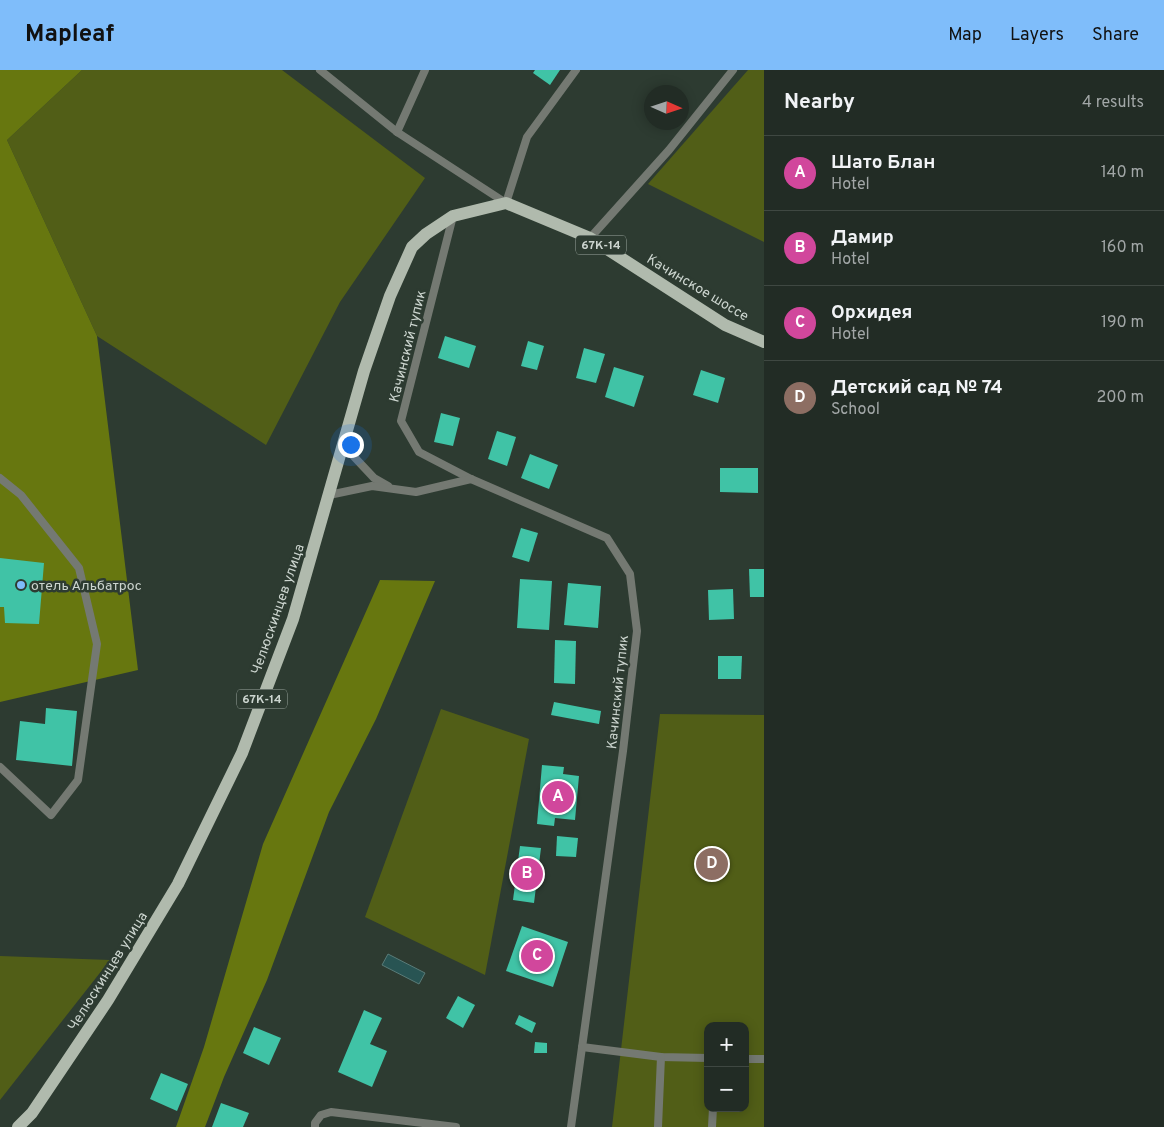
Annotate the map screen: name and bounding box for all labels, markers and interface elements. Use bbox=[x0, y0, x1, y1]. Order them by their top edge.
text: Mapleaf bbox=[25, 20, 114, 50]
text: Map bbox=[948, 24, 982, 47]
text: Layers bbox=[1010, 24, 1064, 47]
text: Share bbox=[1092, 24, 1139, 47]
north arrow bbox=[644, 85, 689, 130]
text: Nearby bbox=[784, 89, 855, 116]
text: 4 results bbox=[1082, 93, 1144, 113]
text: Шато Блан bbox=[831, 151, 935, 175]
text: A bbox=[794, 163, 806, 183]
text: 140 m bbox=[1101, 163, 1144, 183]
text: Hotel bbox=[831, 175, 870, 195]
text: Дамир bbox=[831, 226, 894, 250]
road number: 67К-14 bbox=[576, 236, 626, 254]
text: B bbox=[794, 238, 806, 258]
text: 160 m bbox=[1101, 238, 1144, 258]
text: Hotel bbox=[831, 250, 870, 270]
street label: Качинское шоссе bbox=[643, 251, 751, 325]
street label: Качинский тупик bbox=[386, 289, 431, 404]
text: Орхидея bbox=[831, 301, 912, 325]
text: C bbox=[795, 313, 805, 333]
text: 190 m bbox=[1101, 313, 1144, 333]
text: Hotel bbox=[831, 325, 870, 345]
text: Детский сад № 74 bbox=[831, 376, 1003, 400]
text: D bbox=[794, 388, 806, 408]
text: 200 m bbox=[1096, 388, 1144, 408]
text: School bbox=[831, 400, 880, 420]
your location bbox=[338, 432, 364, 458]
street label: Челюскинцев улица bbox=[248, 542, 309, 677]
place label: отель Альбатрос bbox=[31, 578, 142, 595]
marker: отель Альбатрос bbox=[15, 579, 27, 591]
street label: Качинский тупик bbox=[604, 634, 633, 750]
road number: 67К-14 bbox=[237, 690, 287, 708]
pin: A bbox=[542, 778, 574, 816]
pin: D bbox=[696, 845, 728, 883]
pin: B bbox=[511, 855, 543, 893]
street label: Челюскинцев улица bbox=[65, 909, 152, 1034]
pin: C bbox=[521, 937, 553, 975]
map controls bbox=[704, 1022, 749, 1112]
button: + bbox=[704, 1022, 749, 1067]
button: − bbox=[704, 1067, 749, 1112]

